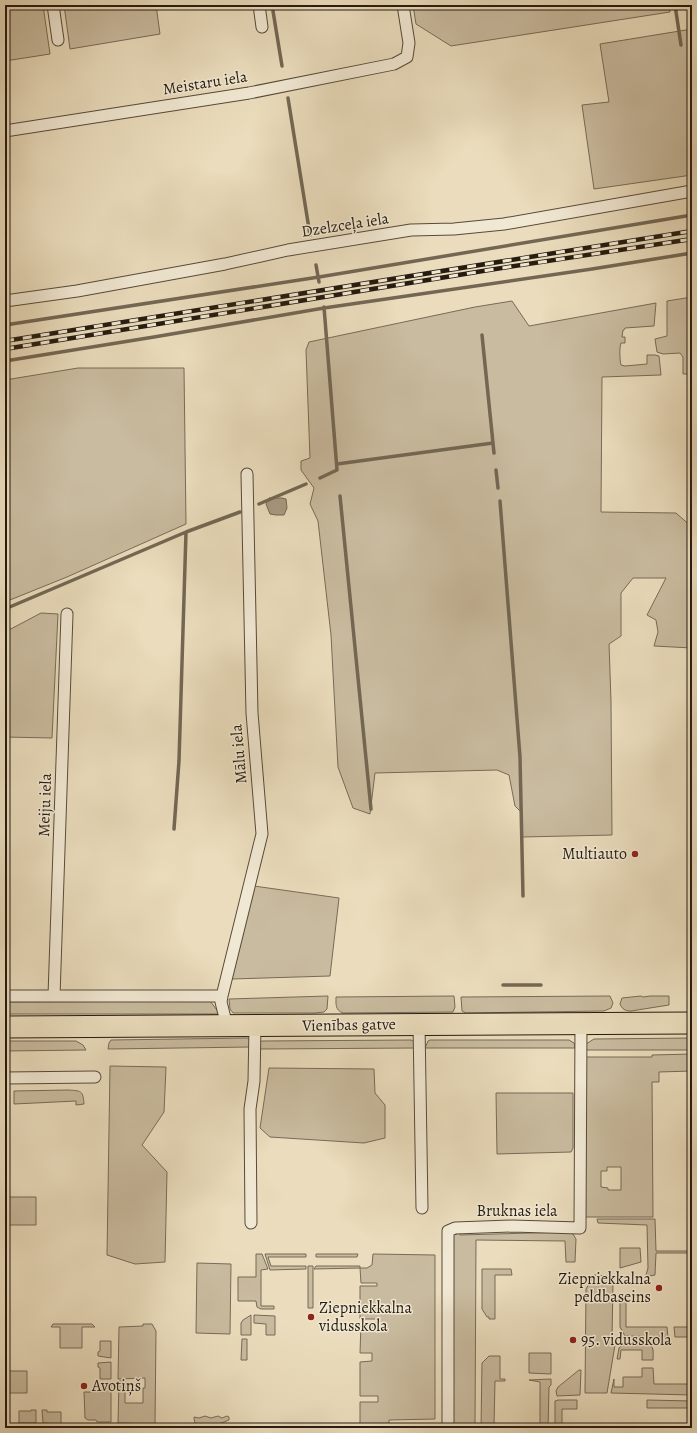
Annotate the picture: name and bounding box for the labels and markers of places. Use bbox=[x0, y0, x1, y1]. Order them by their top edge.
place label: Multiauto bbox=[562, 843, 627, 865]
marker: Multiauto bbox=[630, 849, 640, 859]
place label: Ziepniekkalna peldbaseins bbox=[558, 1268, 652, 1308]
marker: Ziepniekkalna peldbaseins bbox=[654, 1283, 664, 1293]
place label: Ziepniekkalna vidusskola bbox=[318, 1297, 412, 1337]
marker: Ziepniekkalna vidusskola bbox=[306, 1312, 316, 1322]
place label: 95. vidusskola bbox=[581, 1329, 672, 1351]
marker: 95. vidusskola bbox=[568, 1335, 578, 1345]
place label: Avotiņš bbox=[91, 1375, 141, 1397]
marker: Avotiņš bbox=[79, 1381, 89, 1391]

